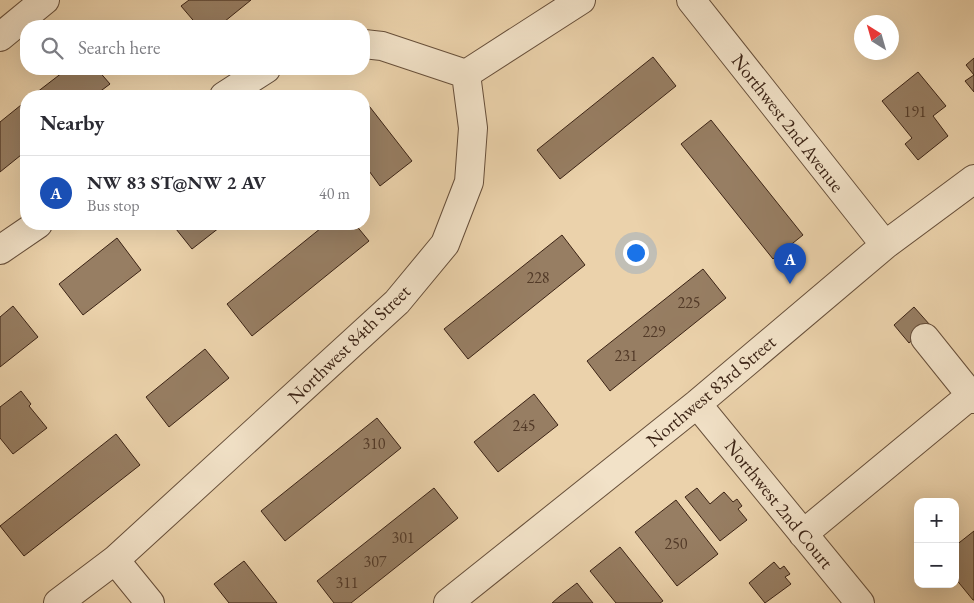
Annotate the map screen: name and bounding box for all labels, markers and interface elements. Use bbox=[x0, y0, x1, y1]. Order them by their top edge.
north arrow bbox=[854, 15, 899, 60]
search box bbox=[20, 20, 370, 75]
icon: search bbox=[38, 34, 66, 62]
text: Search here bbox=[78, 35, 160, 60]
street label: Northwest 2nd Avenue bbox=[726, 49, 850, 197]
house number: 191 bbox=[903, 101, 927, 122]
text: Nearby bbox=[40, 109, 104, 136]
text: NW 83 ST@NW 2 AV bbox=[87, 170, 266, 195]
text: A bbox=[50, 183, 62, 204]
text: 40 m bbox=[319, 183, 350, 204]
text: Bus stop bbox=[87, 195, 140, 216]
your location bbox=[623, 240, 649, 266]
pin: A bbox=[774, 243, 806, 284]
house number: 228 bbox=[526, 267, 550, 288]
street label: Northwest 84th Street bbox=[282, 279, 416, 409]
house number: 225 bbox=[677, 292, 701, 313]
house number: 229 bbox=[642, 321, 666, 342]
street label: Northwest 83rd Street bbox=[641, 329, 781, 453]
house number: 231 bbox=[614, 345, 638, 366]
house number: 245 bbox=[512, 415, 536, 436]
house number: 310 bbox=[362, 433, 386, 454]
street label: Northwest 2nd Court bbox=[719, 434, 839, 574]
map controls bbox=[914, 498, 959, 588]
button: + bbox=[914, 498, 959, 543]
house number: 301 bbox=[391, 527, 415, 548]
house number: 250 bbox=[664, 533, 688, 554]
button: − bbox=[914, 543, 959, 588]
house number: 307 bbox=[363, 551, 387, 572]
house number: 311 bbox=[335, 572, 359, 593]

